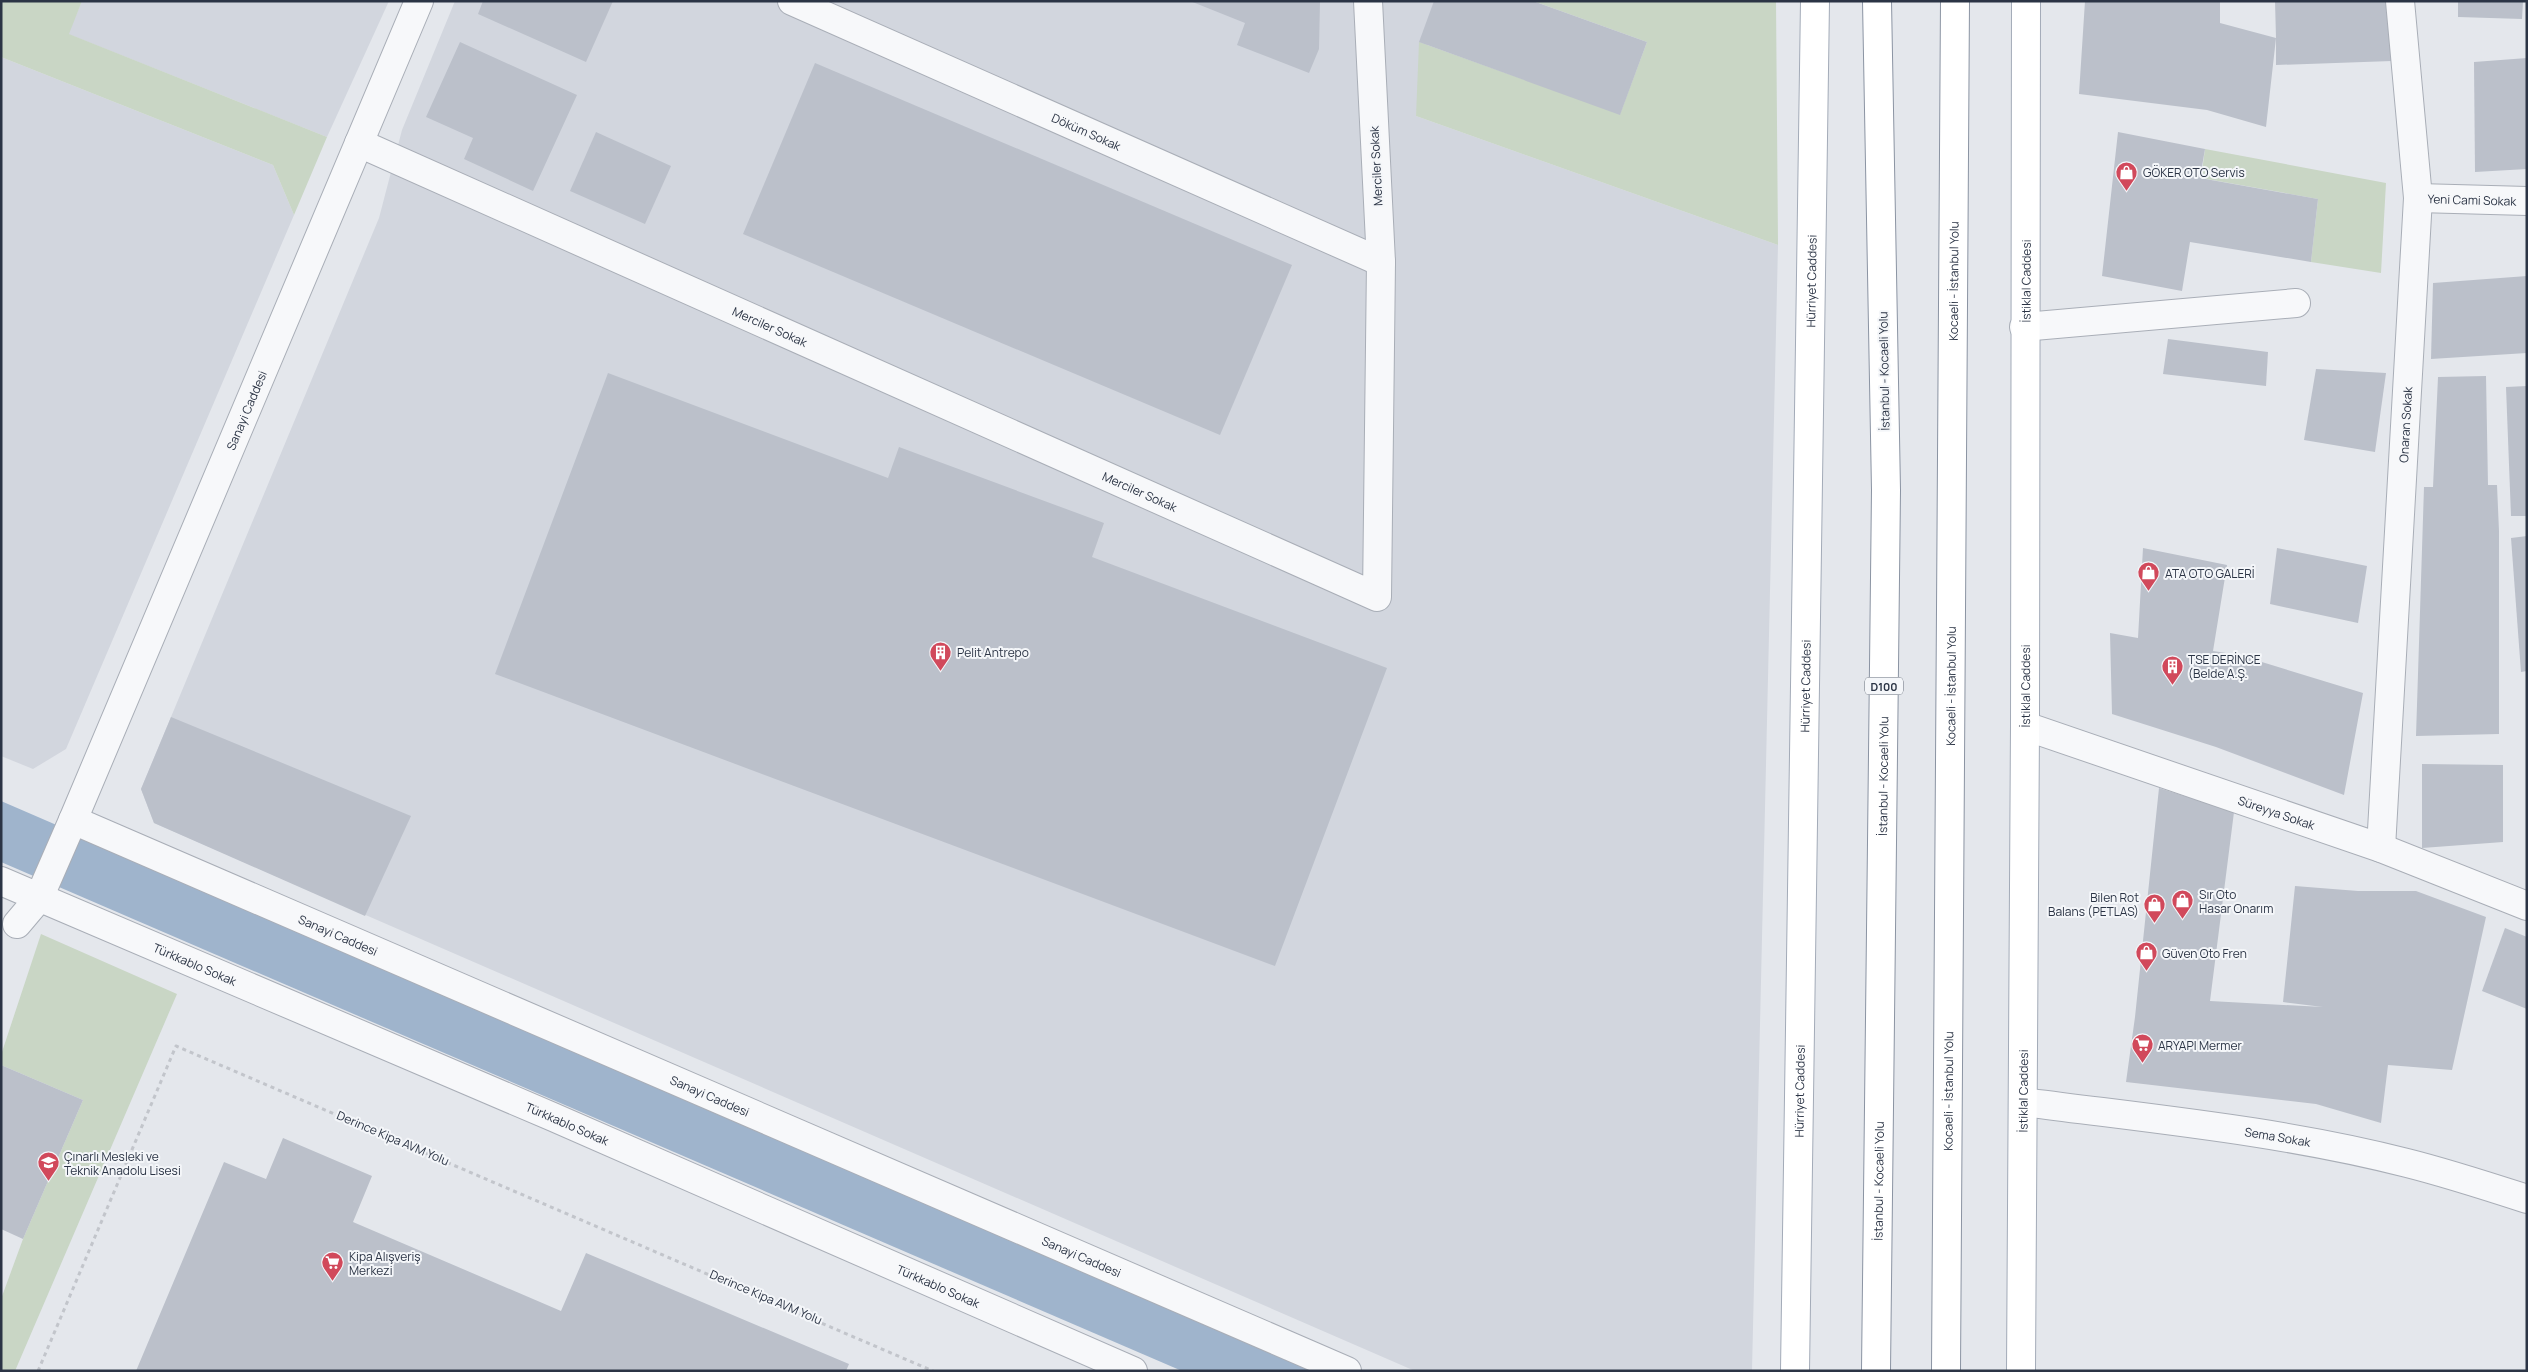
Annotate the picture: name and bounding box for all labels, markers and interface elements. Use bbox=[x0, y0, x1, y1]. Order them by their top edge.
street label: Döküm Sokak bbox=[1049, 109, 1125, 155]
street label: Merciler Sokak bbox=[1365, 124, 1387, 206]
shop icon: GÖKER OTO Servis bbox=[2115, 160, 2139, 191]
place label: GÖKER OTO Servis bbox=[2143, 164, 2245, 181]
street label: Yeni Cami Sokak bbox=[2427, 190, 2518, 209]
street label: Kocaeli - İstanbul Yolu bbox=[1944, 221, 1962, 341]
street label: Hürriyet Caddesi bbox=[1802, 235, 1820, 328]
street label: İstiklal Caddesi bbox=[2017, 239, 2034, 323]
street label: Merciler Sokak bbox=[730, 302, 811, 351]
street label: İstanbul - Kocaeli Yolu bbox=[1874, 311, 1894, 431]
street label: Sanayi Caddesi bbox=[222, 368, 270, 453]
street label: Onaran Sokak bbox=[2394, 385, 2416, 463]
street label: Merciler Sokak bbox=[1100, 467, 1181, 516]
shop icon: ATA OTO GALERİ bbox=[2137, 561, 2161, 592]
place label: ATA OTO GALERİ bbox=[2165, 565, 2255, 582]
street label: Kocaeli - İstanbul Yolu bbox=[1942, 626, 1959, 746]
building icon: Pelit Antrepo bbox=[929, 640, 953, 671]
street label: Hürriyet Caddesi bbox=[1796, 640, 1814, 733]
place label: Pelit Antrepo bbox=[957, 644, 1029, 661]
street label: İstiklal Caddesi bbox=[2016, 644, 2034, 728]
place label: TSE DERİNCE (Belde A.Ş. bbox=[2188, 651, 2261, 682]
building icon: TSE DERİNCE (Belde A.Ş. bbox=[2160, 654, 2184, 685]
road number: D100 bbox=[1865, 678, 1903, 694]
street label: İstanbul - Kocaeli Yolu bbox=[1874, 716, 1892, 836]
street label: Süreyya Sokak bbox=[2236, 791, 2318, 834]
place label: Sır Oto Hasar Onarım bbox=[2199, 886, 2273, 917]
place label: Bilen Rot Balans (PETLAS) bbox=[2048, 889, 2139, 920]
shop icon: Sır Oto Hasar Onarım bbox=[2171, 889, 2195, 920]
shop icon: Bilen Rot Balans (PETLAS) bbox=[2143, 892, 2167, 923]
street label: Sanayi Caddesi bbox=[296, 910, 381, 959]
street label: Türkkablo Sokak bbox=[151, 939, 240, 990]
shop icon: Güven Oto Fren bbox=[2134, 941, 2158, 972]
place label: Güven Oto Fren bbox=[2162, 945, 2247, 962]
street label: Kocaeli - İstanbul Yolu bbox=[1939, 1031, 1957, 1151]
supermarket icon: ARYAPI Mermer bbox=[2130, 1033, 2154, 1064]
place label: ARYAPI Mermer bbox=[2158, 1037, 2242, 1054]
street label: Hürriyet Caddesi bbox=[1790, 1045, 1808, 1138]
street label: İstiklal Caddesi bbox=[2014, 1049, 2031, 1133]
street label: Sanayi Caddesi bbox=[668, 1071, 752, 1120]
street label: Türkkablo Sokak bbox=[523, 1098, 613, 1149]
street label: Derince Kipa AVM Yolu bbox=[334, 1107, 452, 1169]
street label: İstanbul - Kocaeli Yolu bbox=[1869, 1121, 1887, 1241]
street label: Sema Sokak bbox=[2244, 1123, 2313, 1151]
place label: Çınarlı Mesleki ve Teknik Anadolu Lisesi bbox=[64, 1148, 181, 1179]
school or university icon: Çınarlı Mesleki ve Teknik Anadolu Lisesi bbox=[36, 1151, 60, 1182]
street label: Sanayi Caddesi bbox=[1039, 1232, 1124, 1281]
place label: Kipa Alışveriş Merkezi bbox=[349, 1248, 421, 1279]
supermarket icon: Kipa Alışveriş Merkezi bbox=[321, 1251, 345, 1282]
street label: Türkkablo Sokak bbox=[894, 1260, 984, 1312]
street label: Derince Kipa AVM Yolu bbox=[707, 1266, 825, 1328]

